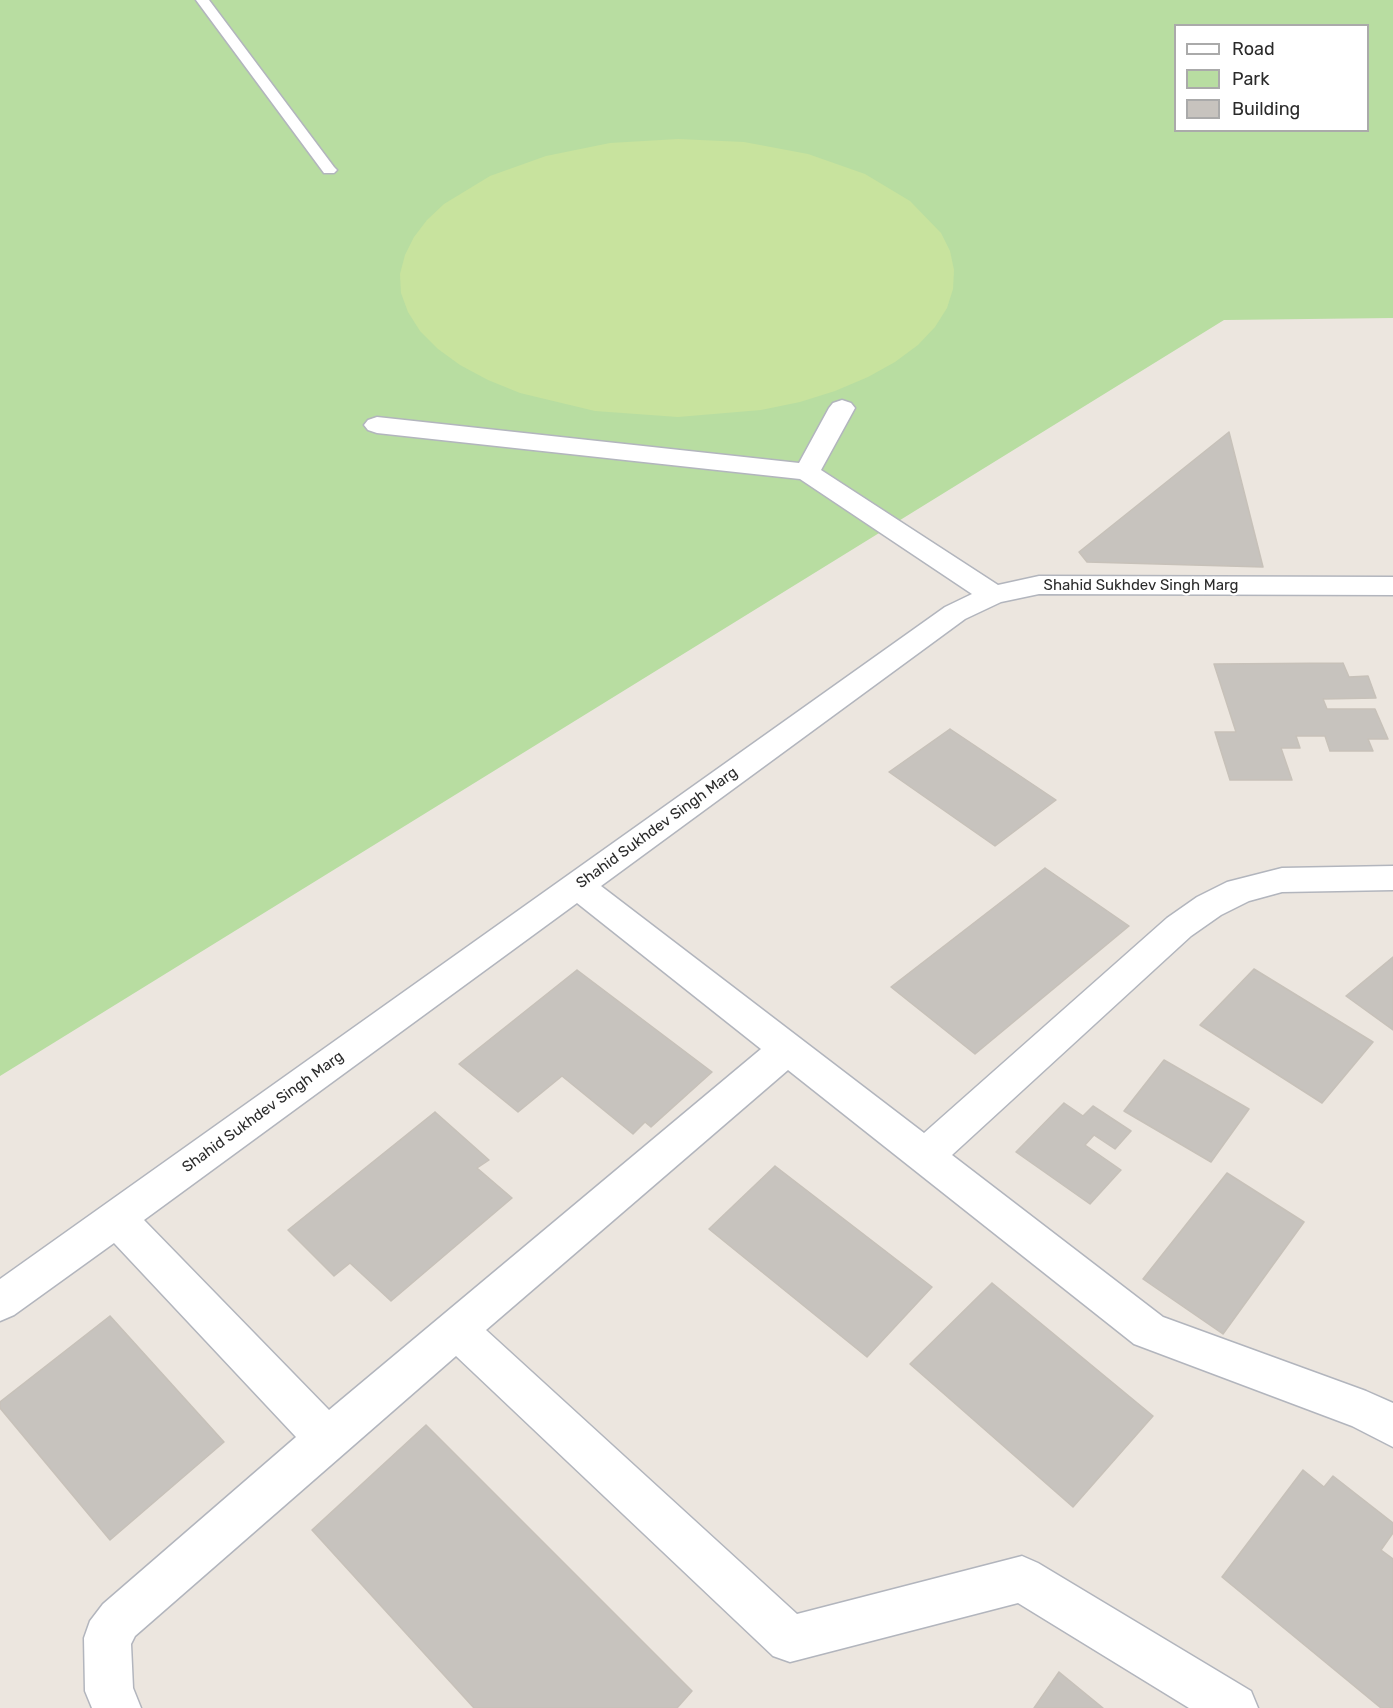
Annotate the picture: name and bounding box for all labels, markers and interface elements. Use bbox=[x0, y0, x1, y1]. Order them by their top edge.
legend bbox=[1174, 24, 1369, 132]
text: Road bbox=[1232, 38, 1275, 60]
text: Park bbox=[1232, 68, 1269, 90]
text: Building bbox=[1232, 98, 1300, 120]
street label: Shahid Sukhdev Singh Marg bbox=[1044, 577, 1238, 595]
street label: Shahid Sukhdev Singh Marg bbox=[573, 763, 741, 893]
street label: Shahid Sukhdev Singh Marg bbox=[179, 1047, 347, 1177]

